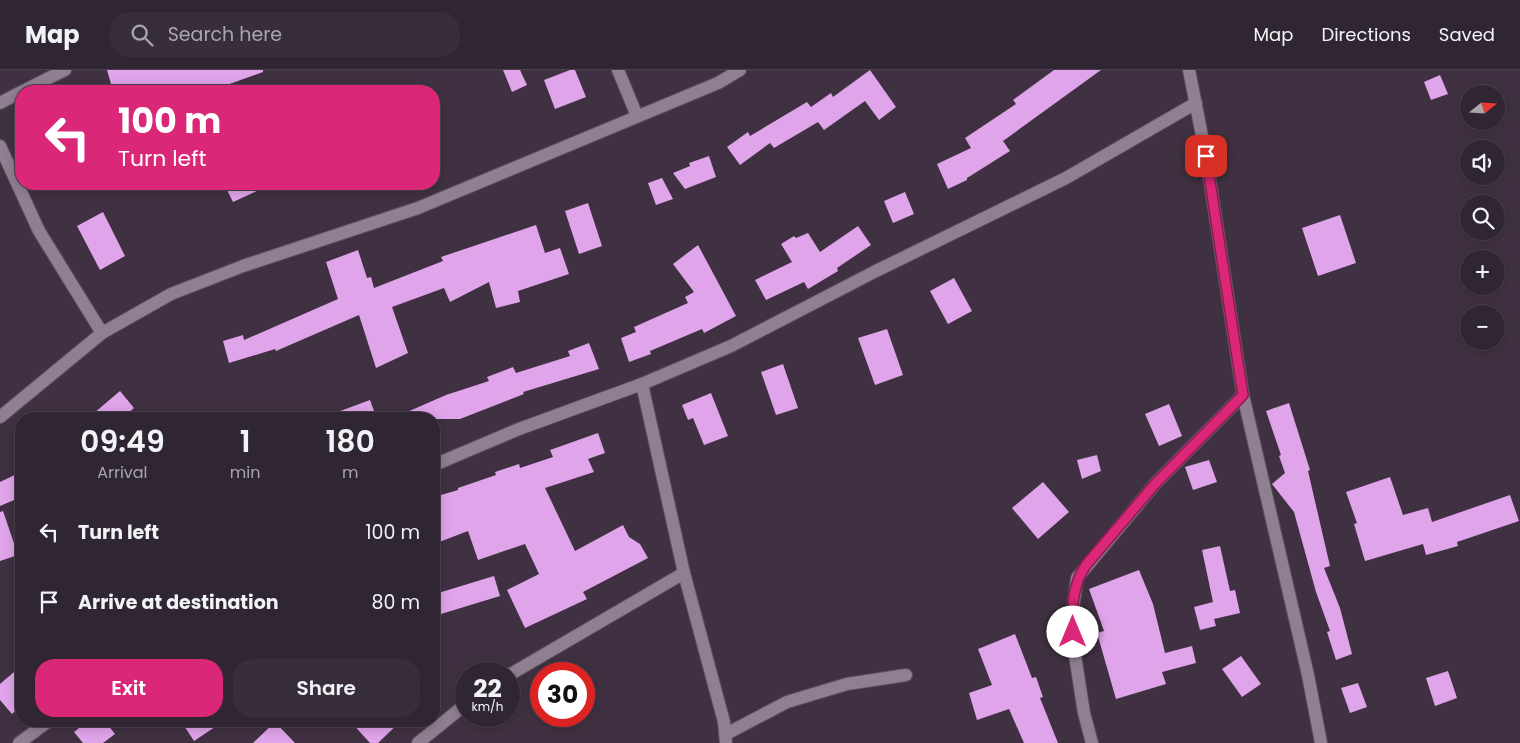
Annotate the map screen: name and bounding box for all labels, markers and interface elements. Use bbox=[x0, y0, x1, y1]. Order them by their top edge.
search box bbox=[110, 12, 460, 57]
text: Map bbox=[25, 18, 80, 51]
icon: search bbox=[128, 21, 156, 49]
text: Search here bbox=[168, 21, 282, 48]
text: Map bbox=[1254, 22, 1293, 47]
text: Directions bbox=[1321, 22, 1411, 47]
text: Saved bbox=[1439, 22, 1495, 47]
north arrow bbox=[1460, 85, 1505, 130]
map controls bbox=[1460, 85, 1505, 350]
text: 100 m bbox=[118, 96, 221, 145]
icon: left bbox=[35, 105, 100, 170]
pin bbox=[1185, 135, 1227, 177]
button: sound bbox=[1460, 140, 1505, 185]
icon: arrive bbox=[1192, 142, 1220, 170]
text: Turn left bbox=[118, 143, 206, 174]
button: search bbox=[1460, 195, 1505, 240]
button: + bbox=[1460, 250, 1505, 295]
button: − bbox=[1460, 305, 1505, 350]
text: 09:49 bbox=[80, 420, 165, 463]
text: 1 bbox=[240, 420, 251, 463]
text: 180 bbox=[325, 420, 375, 463]
text: Arrival bbox=[97, 461, 148, 484]
text: min bbox=[230, 461, 260, 484]
text: m bbox=[342, 461, 358, 484]
icon: left bbox=[35, 518, 63, 546]
text: Turn left bbox=[78, 519, 159, 546]
text: 100 m bbox=[365, 519, 420, 546]
icon: arrive bbox=[35, 588, 63, 616]
text: Arrive at destination bbox=[78, 589, 279, 616]
text: 80 m bbox=[371, 589, 420, 616]
position arrow bbox=[1046, 605, 1098, 657]
button: Exit bbox=[35, 659, 223, 717]
button: Share bbox=[233, 659, 420, 717]
speed limit sign: 30 bbox=[530, 662, 595, 727]
text: 22 bbox=[473, 671, 502, 706]
text: km/h bbox=[472, 698, 503, 715]

